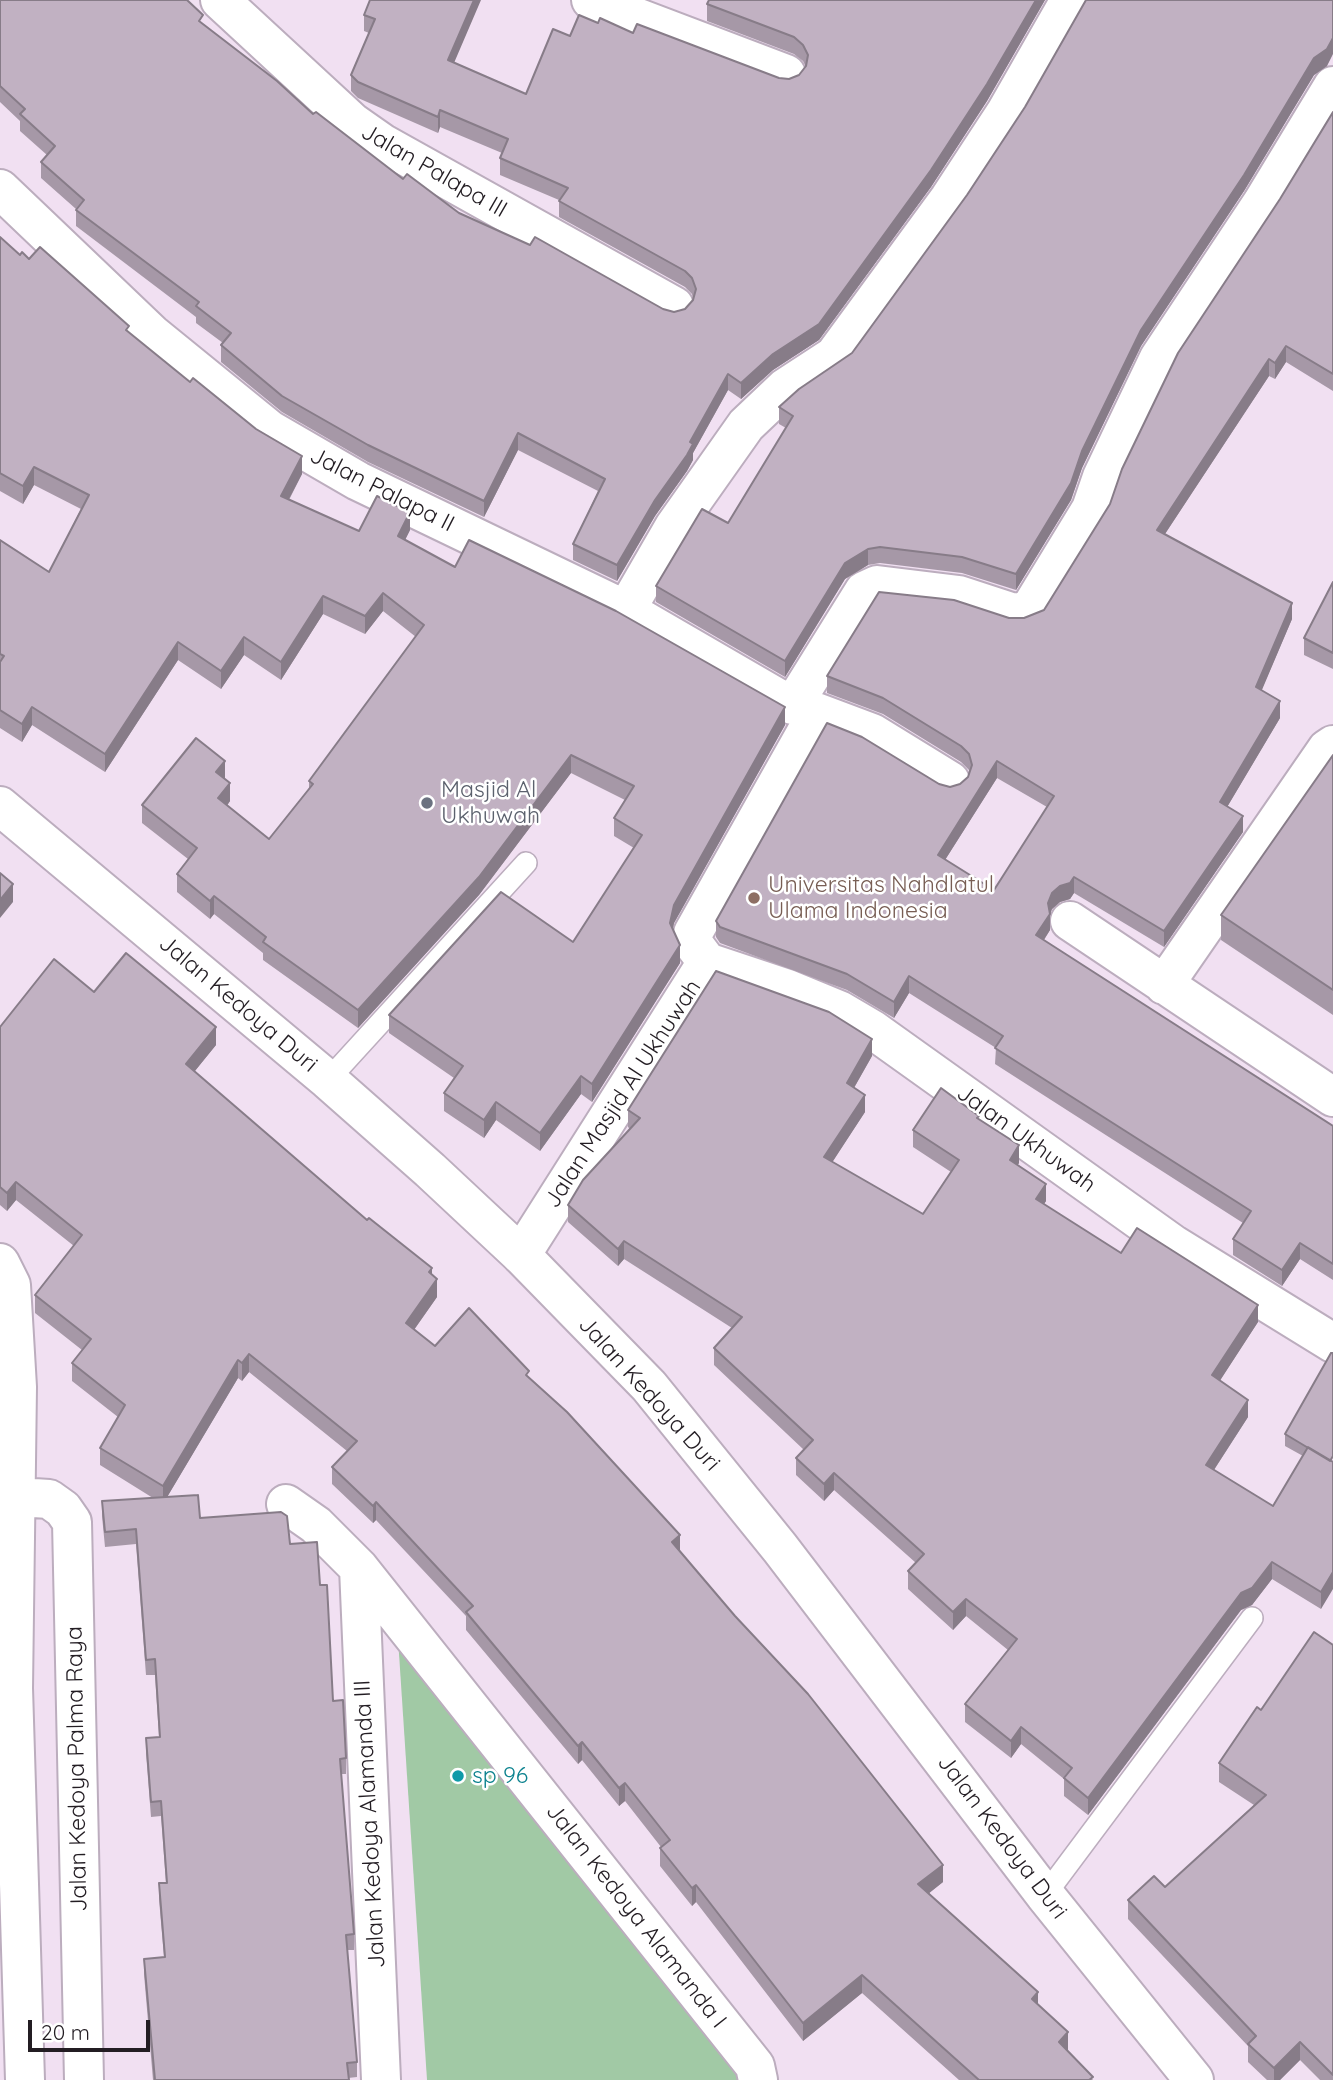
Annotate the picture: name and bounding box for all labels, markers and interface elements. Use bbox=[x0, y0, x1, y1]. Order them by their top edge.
street label: Jalan Palapa III bbox=[356, 118, 512, 224]
street label: Jalan Palapa II bbox=[305, 442, 459, 538]
place label: Masjid Al Ukhuwah bbox=[441, 776, 540, 830]
marker: Masjid Al Ukhuwah bbox=[419, 795, 435, 811]
place label: Universitas Nahdlatul Ulama Indonesia bbox=[768, 871, 994, 925]
marker: Universitas Nahdlatul Ulama Indonesia bbox=[746, 890, 762, 906]
street label: Jalan Kedoya Duri bbox=[153, 930, 323, 1078]
street label: Jalan Masjid Al Ukhuwah bbox=[539, 975, 707, 1213]
street label: Jalan Ukhuwah bbox=[951, 1079, 1101, 1199]
street label: Jalan Kedoya Duri bbox=[572, 1311, 726, 1477]
street label: Jalan Kedoya Palma Raya bbox=[61, 1626, 93, 1912]
street label: Jalan Kedoya Alamanda III bbox=[349, 1679, 391, 1969]
street label: Jalan Kedoya Duri bbox=[931, 1749, 1073, 1925]
place label: sp 96 bbox=[472, 1762, 528, 1790]
marker: sp 96 bbox=[450, 1768, 466, 1784]
street label: Jalan Kedoya Alamanda I bbox=[540, 1798, 732, 2034]
scale bar bbox=[32, 2007, 154, 2050]
text: 20 m bbox=[41, 2019, 90, 2045]

